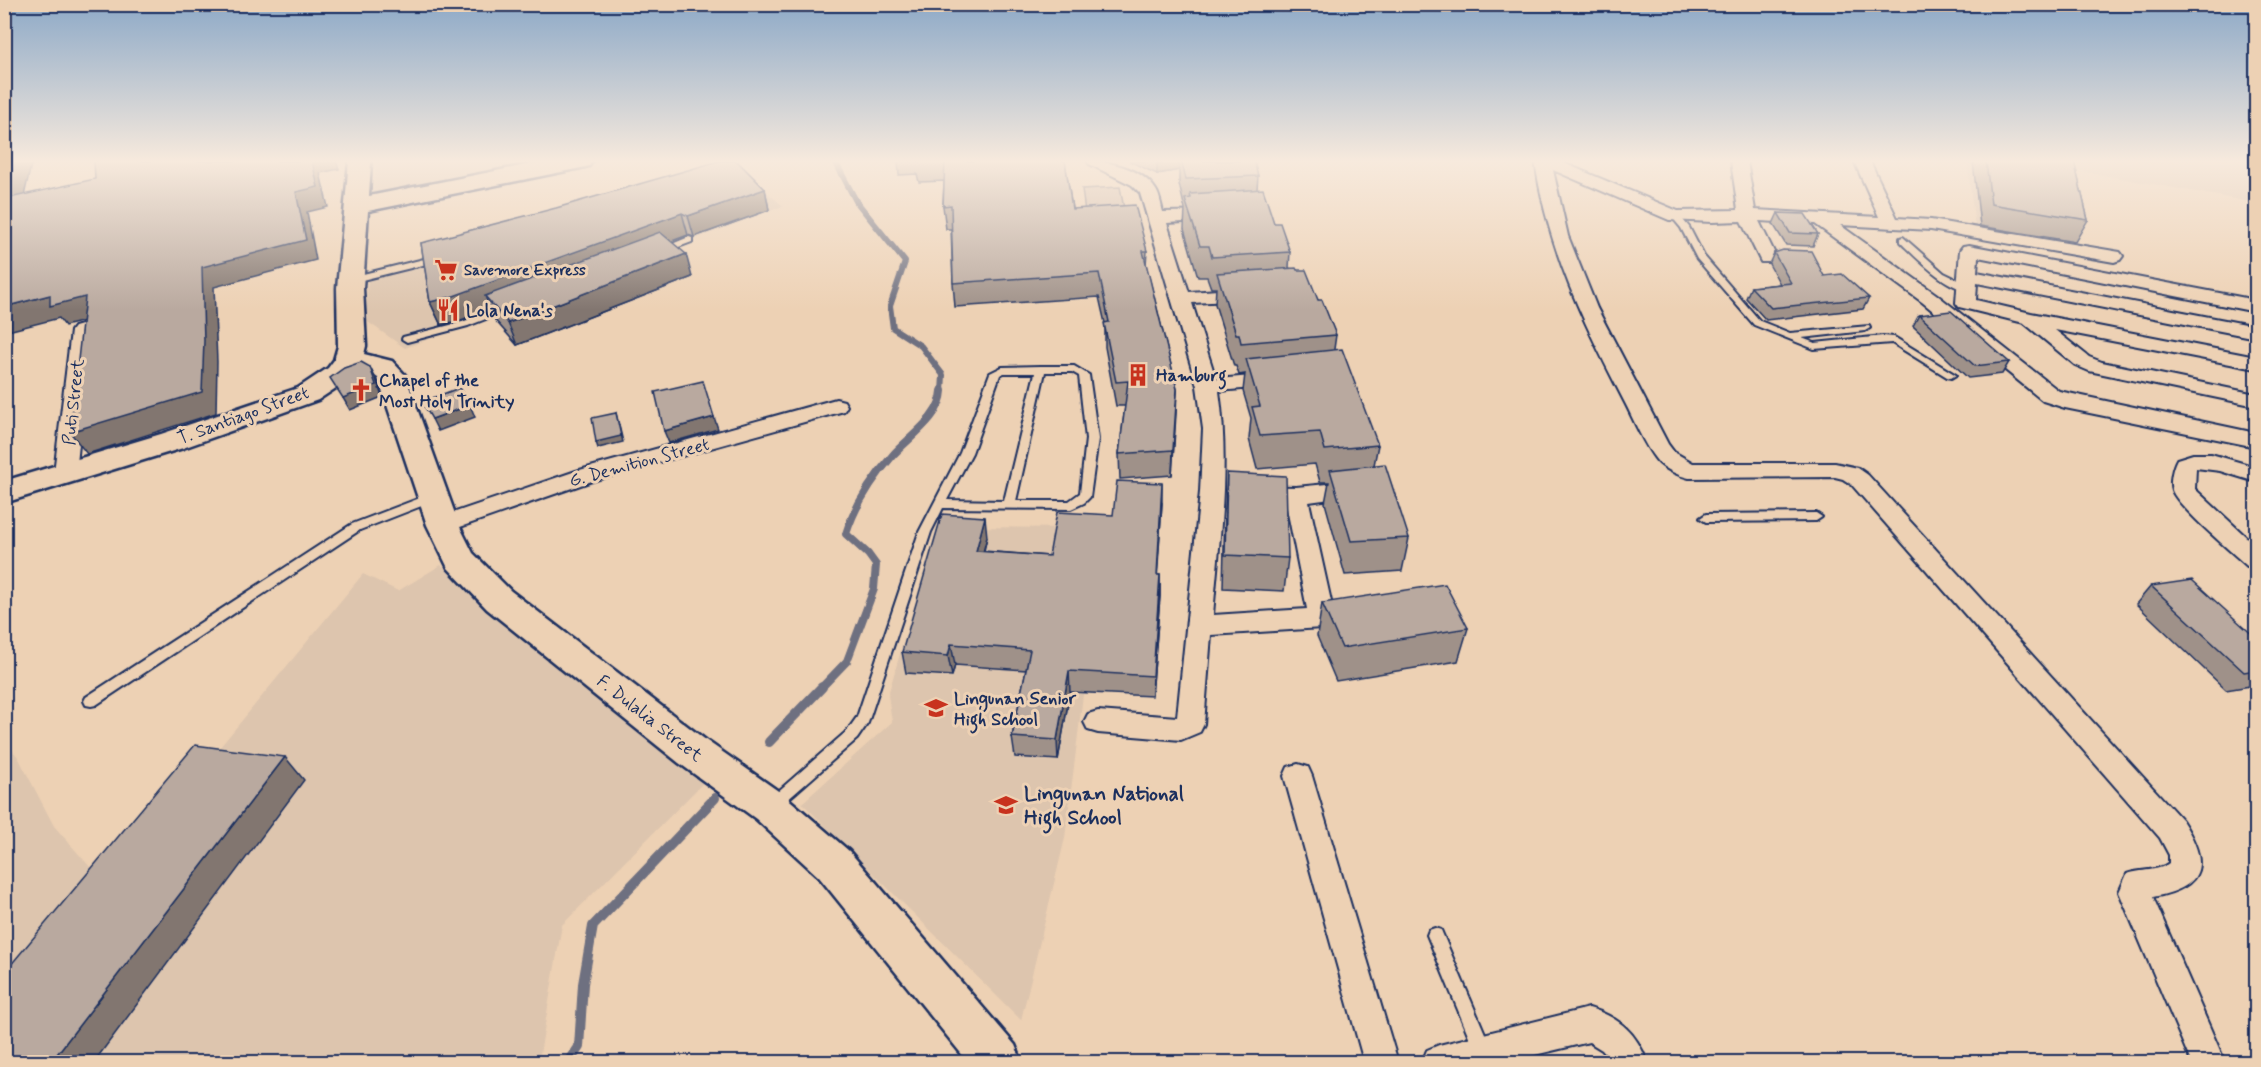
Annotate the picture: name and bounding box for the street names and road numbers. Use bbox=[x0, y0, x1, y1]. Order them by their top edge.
street label: Puti Street bbox=[58, 357, 91, 447]
street label: T. Santiago Street bbox=[174, 381, 313, 451]
street label: G. Demition Street bbox=[566, 433, 712, 493]
street label: F. Dulalia Street bbox=[592, 670, 708, 768]

